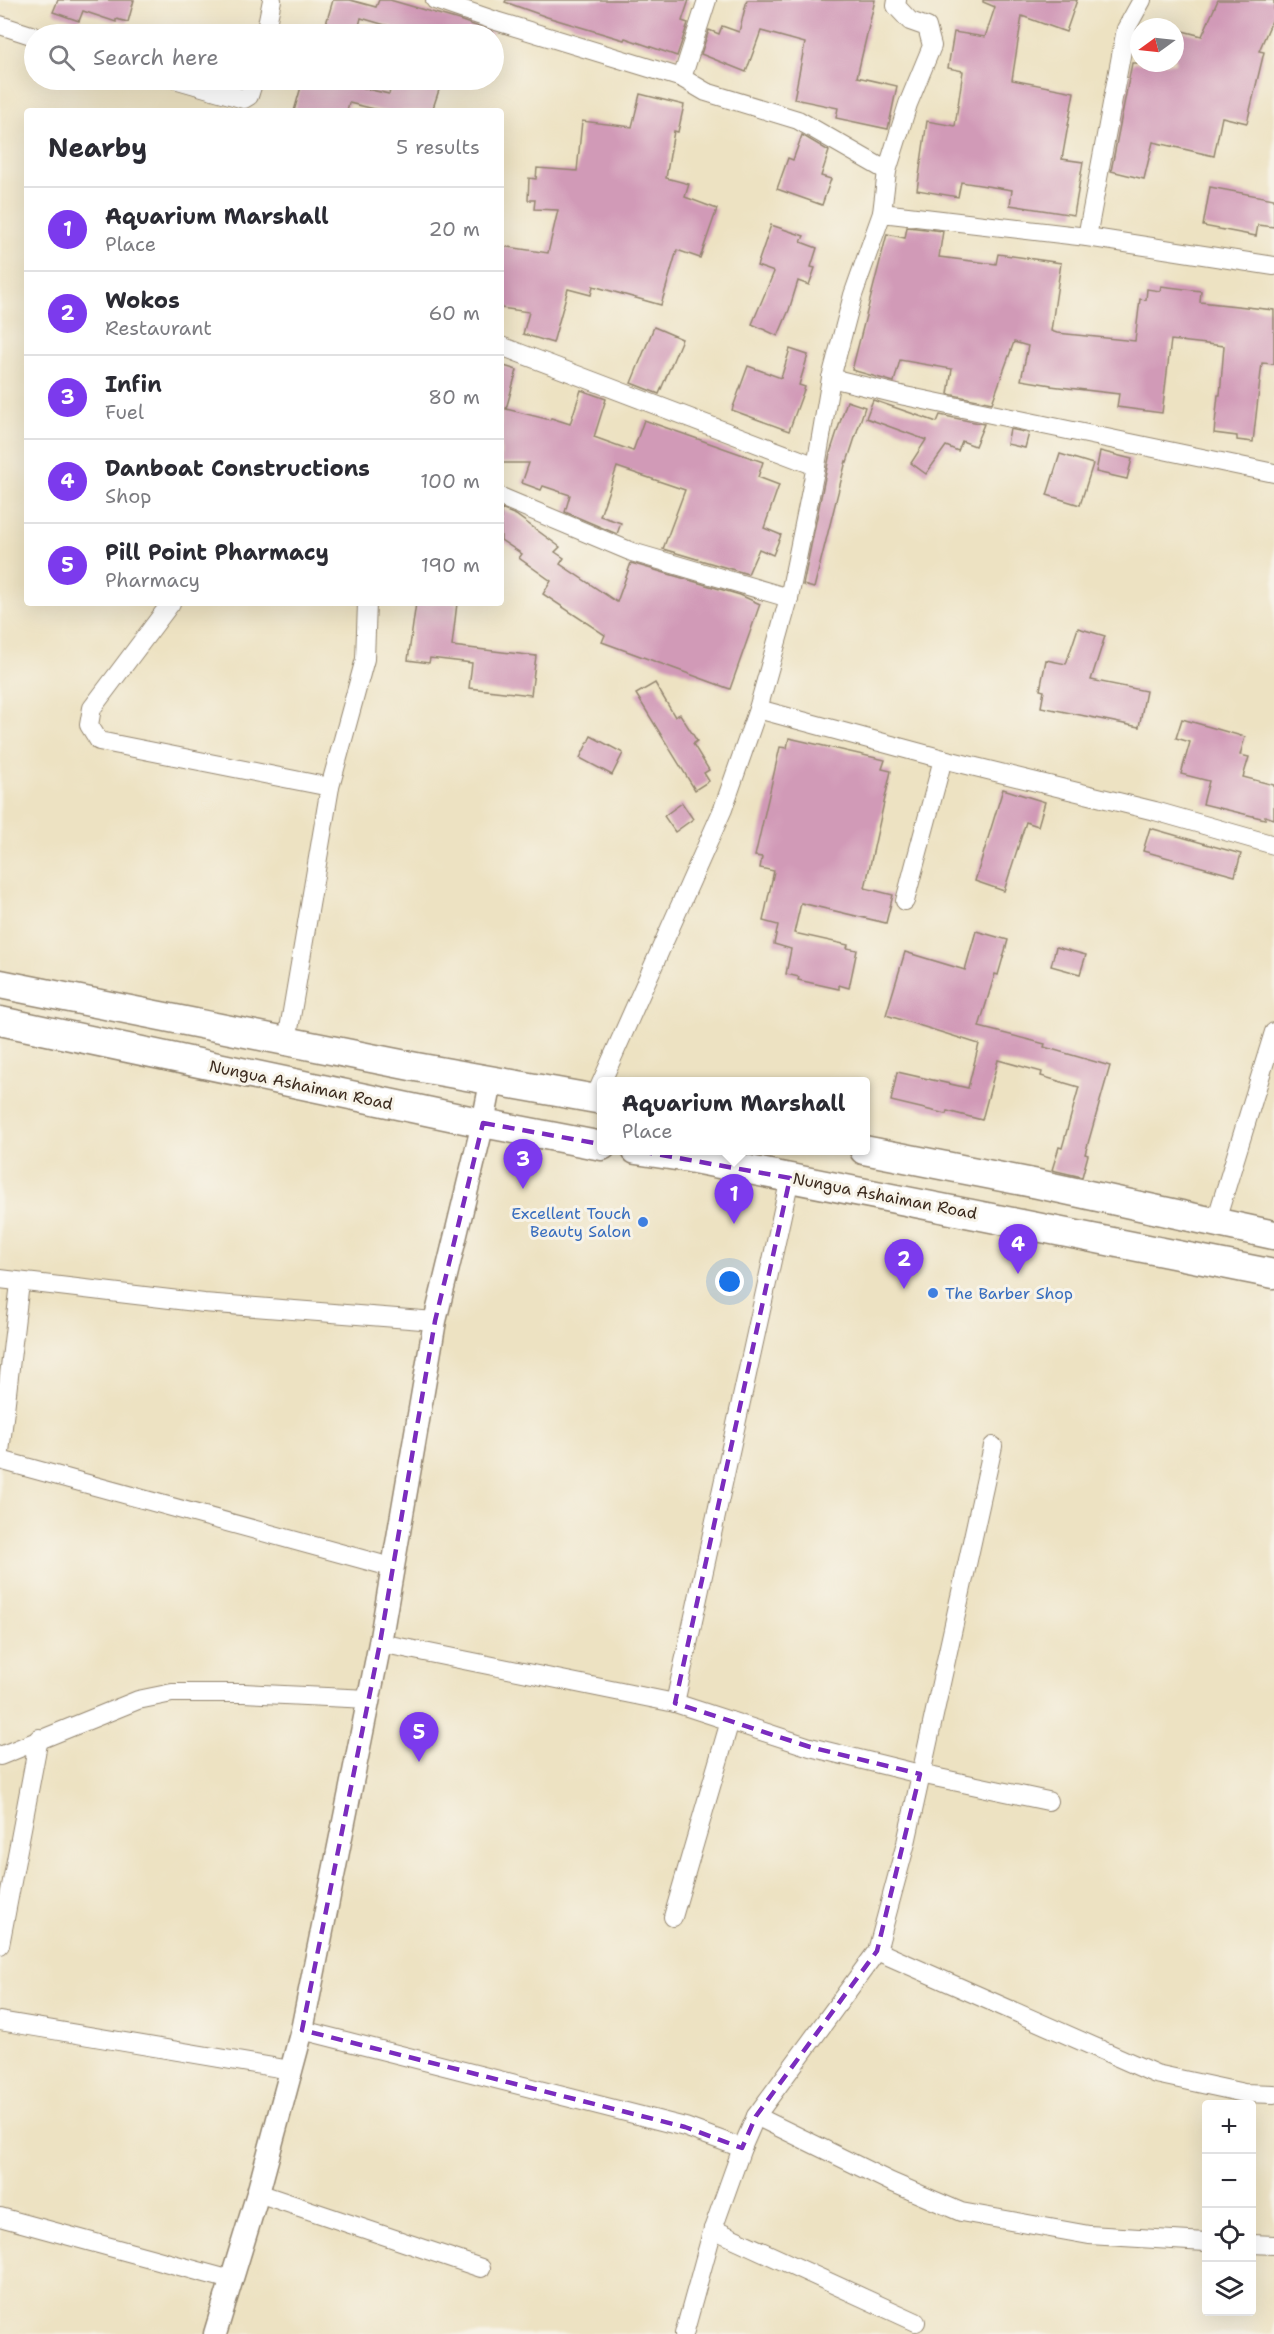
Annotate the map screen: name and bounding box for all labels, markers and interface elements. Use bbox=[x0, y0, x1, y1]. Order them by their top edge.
north arrow bbox=[1130, 18, 1184, 72]
search box bbox=[24, 24, 504, 90]
icon: search bbox=[45, 41, 78, 74]
text: Search here bbox=[93, 43, 219, 72]
text: Nearby bbox=[48, 130, 147, 165]
text: 5 results bbox=[396, 134, 480, 160]
text: Aquarium Marshall bbox=[105, 202, 329, 231]
text: 1 bbox=[63, 216, 72, 242]
text: 20 m bbox=[429, 216, 480, 242]
text: Place bbox=[105, 231, 156, 257]
text: Wokos bbox=[105, 286, 180, 315]
text: 2 bbox=[61, 300, 75, 326]
text: 60 m bbox=[428, 300, 480, 326]
text: Restaurant bbox=[105, 315, 212, 341]
text: Infin bbox=[105, 370, 162, 399]
text: 3 bbox=[61, 384, 75, 410]
text: 80 m bbox=[428, 384, 480, 410]
text: Fuel bbox=[105, 399, 144, 425]
text: Danboat Constructions bbox=[105, 454, 370, 483]
text: 4 bbox=[61, 468, 75, 494]
text: 100 m bbox=[420, 468, 480, 494]
text: Shop bbox=[105, 483, 152, 509]
text: Pill Point Pharmacy bbox=[105, 538, 329, 567]
text: 5 bbox=[61, 552, 74, 578]
text: 190 m bbox=[421, 552, 480, 578]
text: Pharmacy bbox=[105, 567, 200, 593]
street label: Nungua Ashaiman Road bbox=[207, 1055, 395, 1115]
popup bbox=[597, 1077, 870, 1155]
text: Aquarium Marshall bbox=[622, 1089, 845, 1118]
text: Place bbox=[622, 1118, 673, 1144]
pin: 3 bbox=[504, 1140, 542, 1189]
street label: Nungua Ashaiman Road bbox=[791, 1168, 979, 1224]
pin: 1 bbox=[714, 1174, 754, 1224]
place label: Excellent Touch Beauty Salon bbox=[511, 1203, 631, 1242]
marker: Excellent Touch Beauty Salon bbox=[636, 1215, 650, 1229]
pin: 4 bbox=[998, 1224, 1038, 1274]
pin: 2 bbox=[884, 1240, 924, 1289]
your location bbox=[715, 1267, 744, 1296]
place label: The Barber Shop bbox=[945, 1283, 1073, 1304]
marker: The Barber Shop bbox=[926, 1286, 940, 1300]
pin: 5 bbox=[400, 1712, 438, 1762]
map controls bbox=[1202, 2100, 1256, 2316]
button: + bbox=[1202, 2100, 1256, 2154]
button: − bbox=[1202, 2154, 1256, 2208]
button: locate bbox=[1202, 2208, 1256, 2262]
button: layers bbox=[1202, 2262, 1256, 2316]

